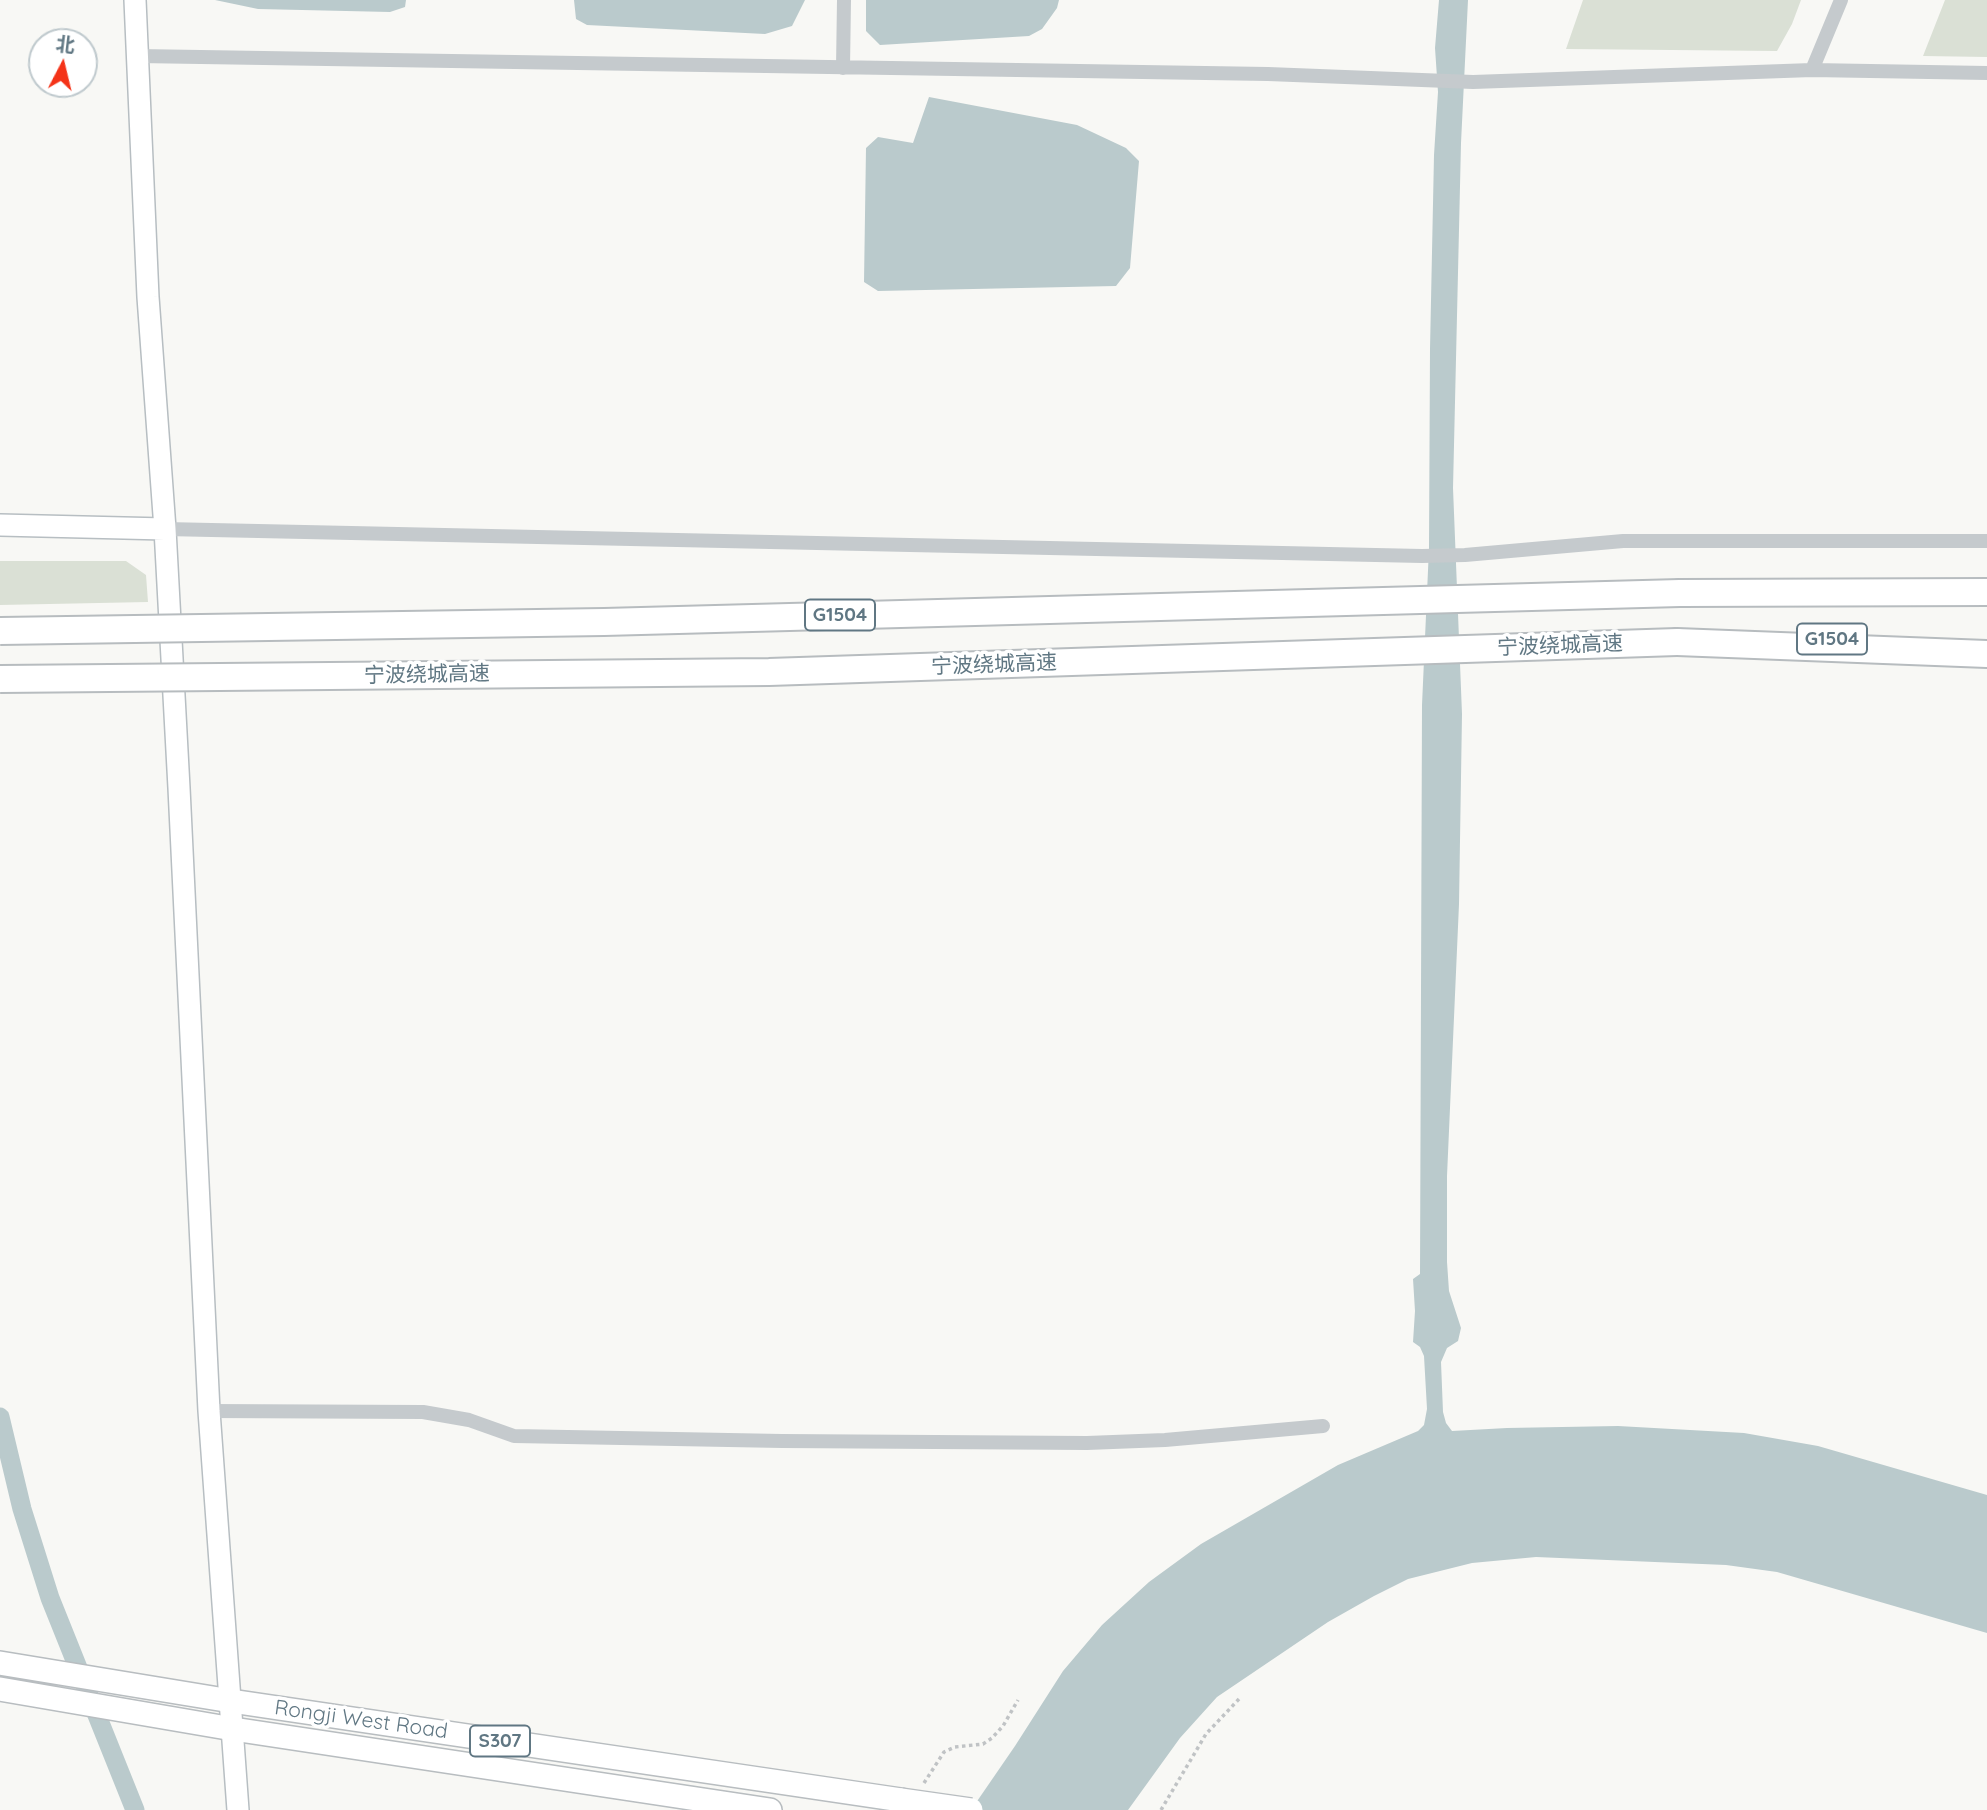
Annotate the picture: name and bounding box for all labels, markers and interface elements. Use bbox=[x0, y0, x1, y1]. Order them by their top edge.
north arrow bbox=[28, 28, 98, 98]
text: 北 bbox=[54, 31, 76, 57]
road number: G1504 bbox=[805, 600, 875, 630]
road number: G1504 bbox=[1797, 624, 1867, 654]
street label: 宁波绕城高速 bbox=[1497, 631, 1623, 661]
street label: 宁波绕城高速 bbox=[931, 650, 1057, 680]
street label: 宁波绕城高速 bbox=[364, 661, 490, 689]
street label: Rongji West Road bbox=[273, 1695, 449, 1745]
road number: S307 bbox=[470, 1726, 530, 1756]

